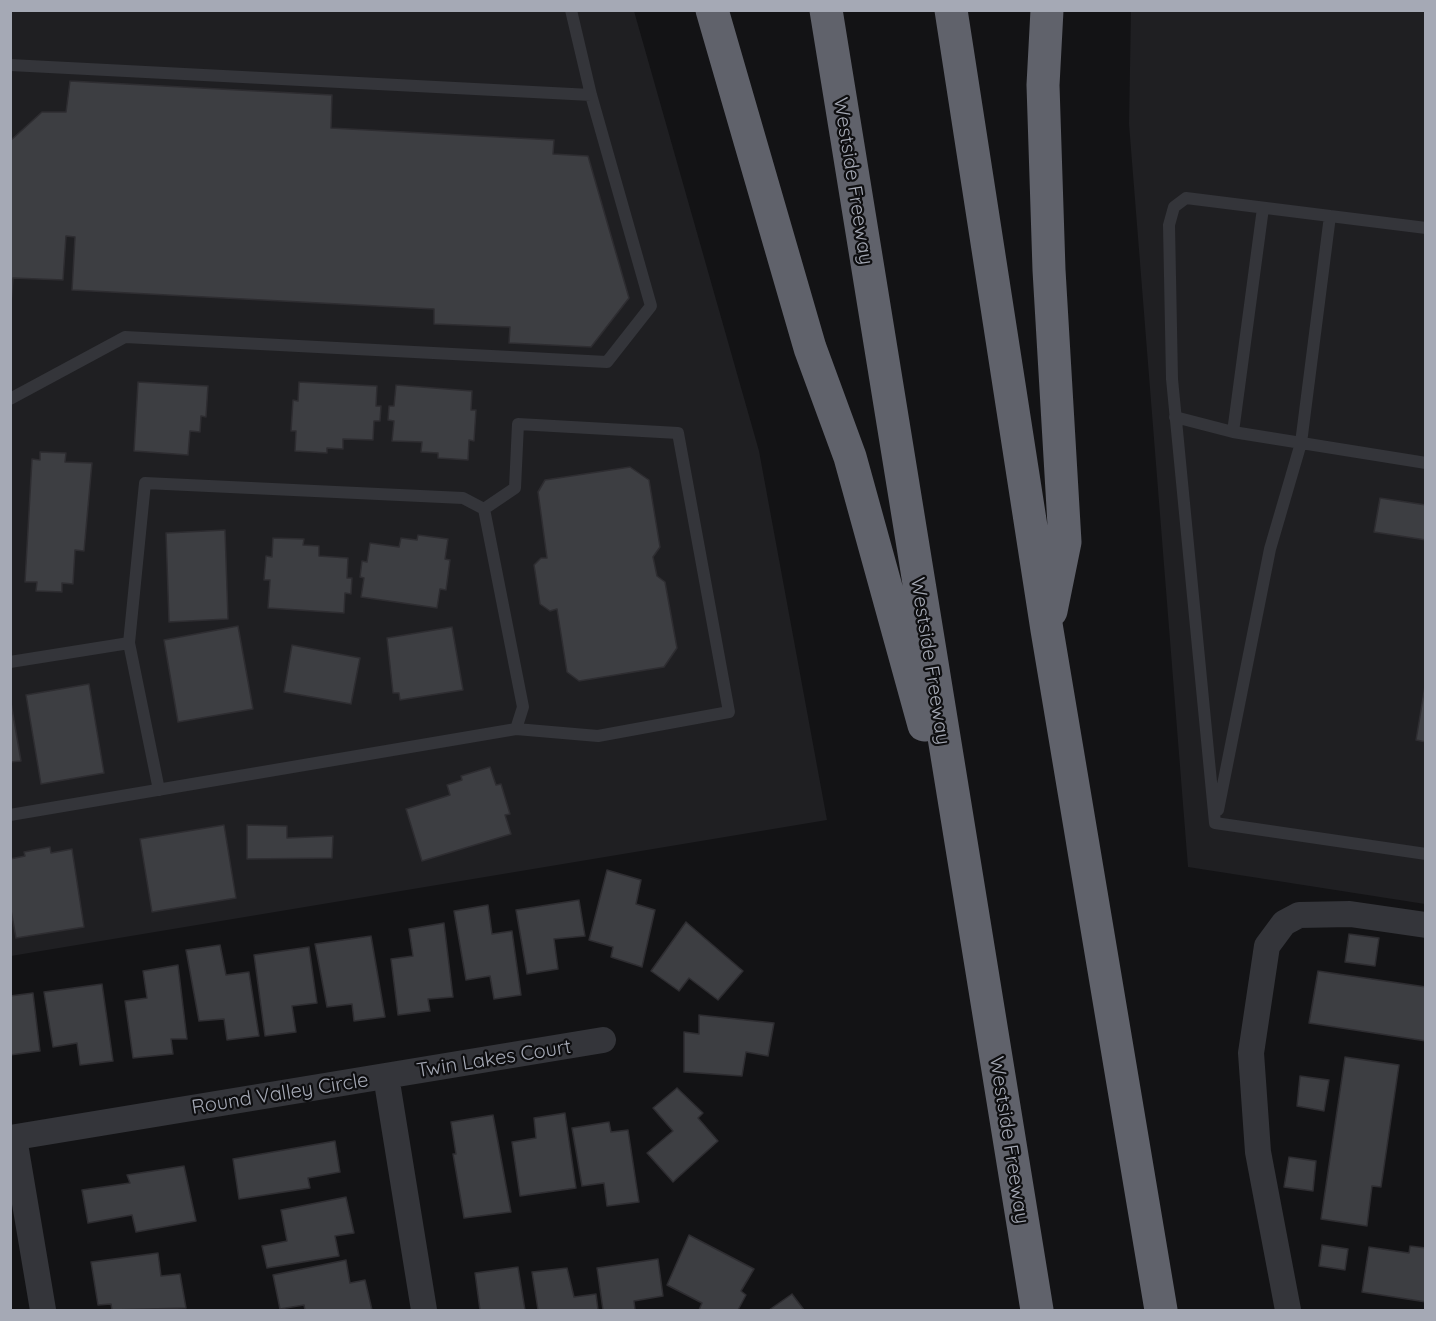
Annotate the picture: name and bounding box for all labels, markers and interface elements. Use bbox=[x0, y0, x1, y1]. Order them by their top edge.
street label: Westside Freeway bbox=[828, 96, 878, 266]
street label: Westside Freeway bbox=[905, 576, 955, 746]
street label: Twin Lakes Court bbox=[415, 1035, 573, 1083]
street label: Westside Freeway bbox=[984, 1055, 1034, 1225]
street label: Round Valley Circle bbox=[190, 1068, 370, 1120]

